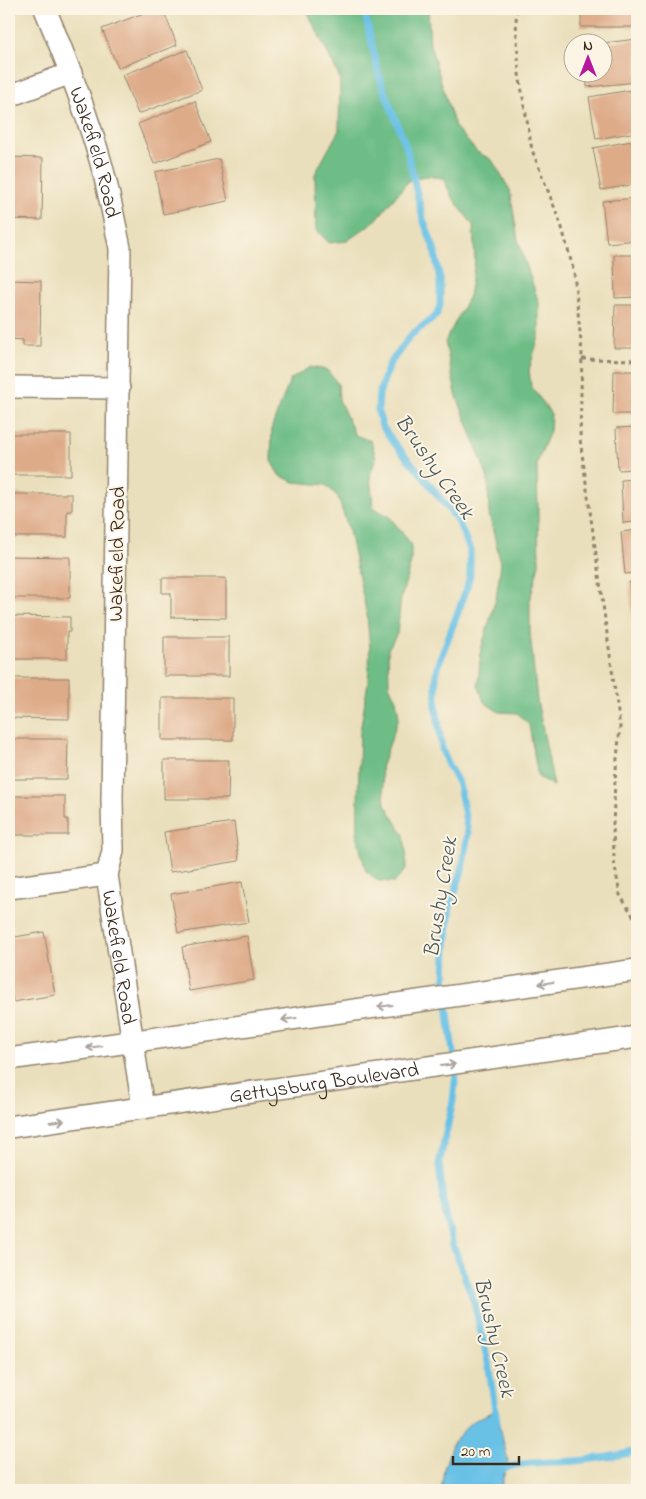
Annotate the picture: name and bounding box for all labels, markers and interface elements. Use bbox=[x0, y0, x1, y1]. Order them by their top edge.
north arrow bbox=[564, 32, 614, 82]
text: N bbox=[583, 36, 593, 57]
street label: Wakefield Road bbox=[60, 83, 126, 221]
water label: Brushy Creek bbox=[386, 409, 482, 528]
street label: Wakefield Road bbox=[102, 486, 134, 622]
water label: Brushy Creek bbox=[417, 833, 468, 960]
street label: Wakefield Road bbox=[93, 888, 143, 1027]
one-way arrow bbox=[538, 978, 554, 988]
one-way arrow bbox=[378, 1001, 394, 1011]
one-way arrow bbox=[282, 1015, 298, 1025]
one-way arrow bbox=[86, 1042, 102, 1052]
street label: Gettysburg Boulevard bbox=[227, 1055, 421, 1112]
one-way arrow bbox=[440, 1059, 456, 1069]
one-way arrow bbox=[49, 1115, 65, 1125]
water label: Brushy Creek bbox=[464, 1275, 523, 1402]
scale bar bbox=[453, 1434, 520, 1466]
text: 20 m bbox=[461, 1441, 491, 1463]

